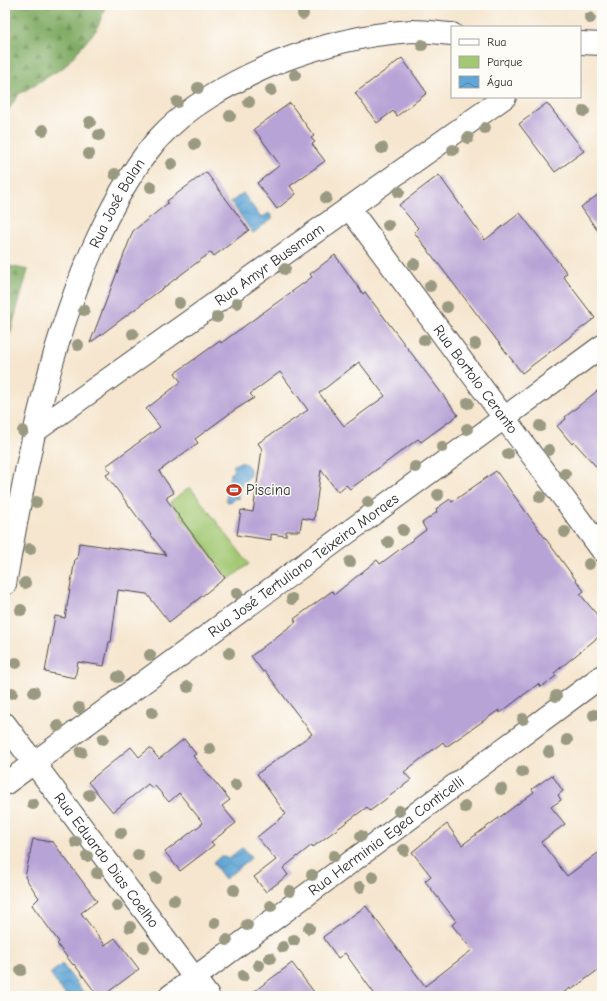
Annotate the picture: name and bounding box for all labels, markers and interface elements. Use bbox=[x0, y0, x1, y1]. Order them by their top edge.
legend bbox=[451, 26, 581, 98]
text: Rua bbox=[487, 35, 506, 49]
text: Parque bbox=[487, 55, 522, 69]
text: Água bbox=[487, 75, 513, 89]
street label: Rua José Balan bbox=[85, 155, 149, 251]
street label: Rua Amyr Bussmam bbox=[211, 219, 328, 310]
street label: Rua Bortolo Ceranto bbox=[430, 321, 522, 437]
sports icon: Piscina bbox=[225, 481, 243, 499]
place label: Piscina bbox=[246, 481, 291, 499]
street label: Rua José Tertuliano Teixeira Moraes bbox=[204, 489, 402, 641]
street label: Rua Herminia Egea Conticelli bbox=[305, 772, 468, 899]
street label: Rua Eduardo Dias Coelho bbox=[50, 789, 163, 931]

